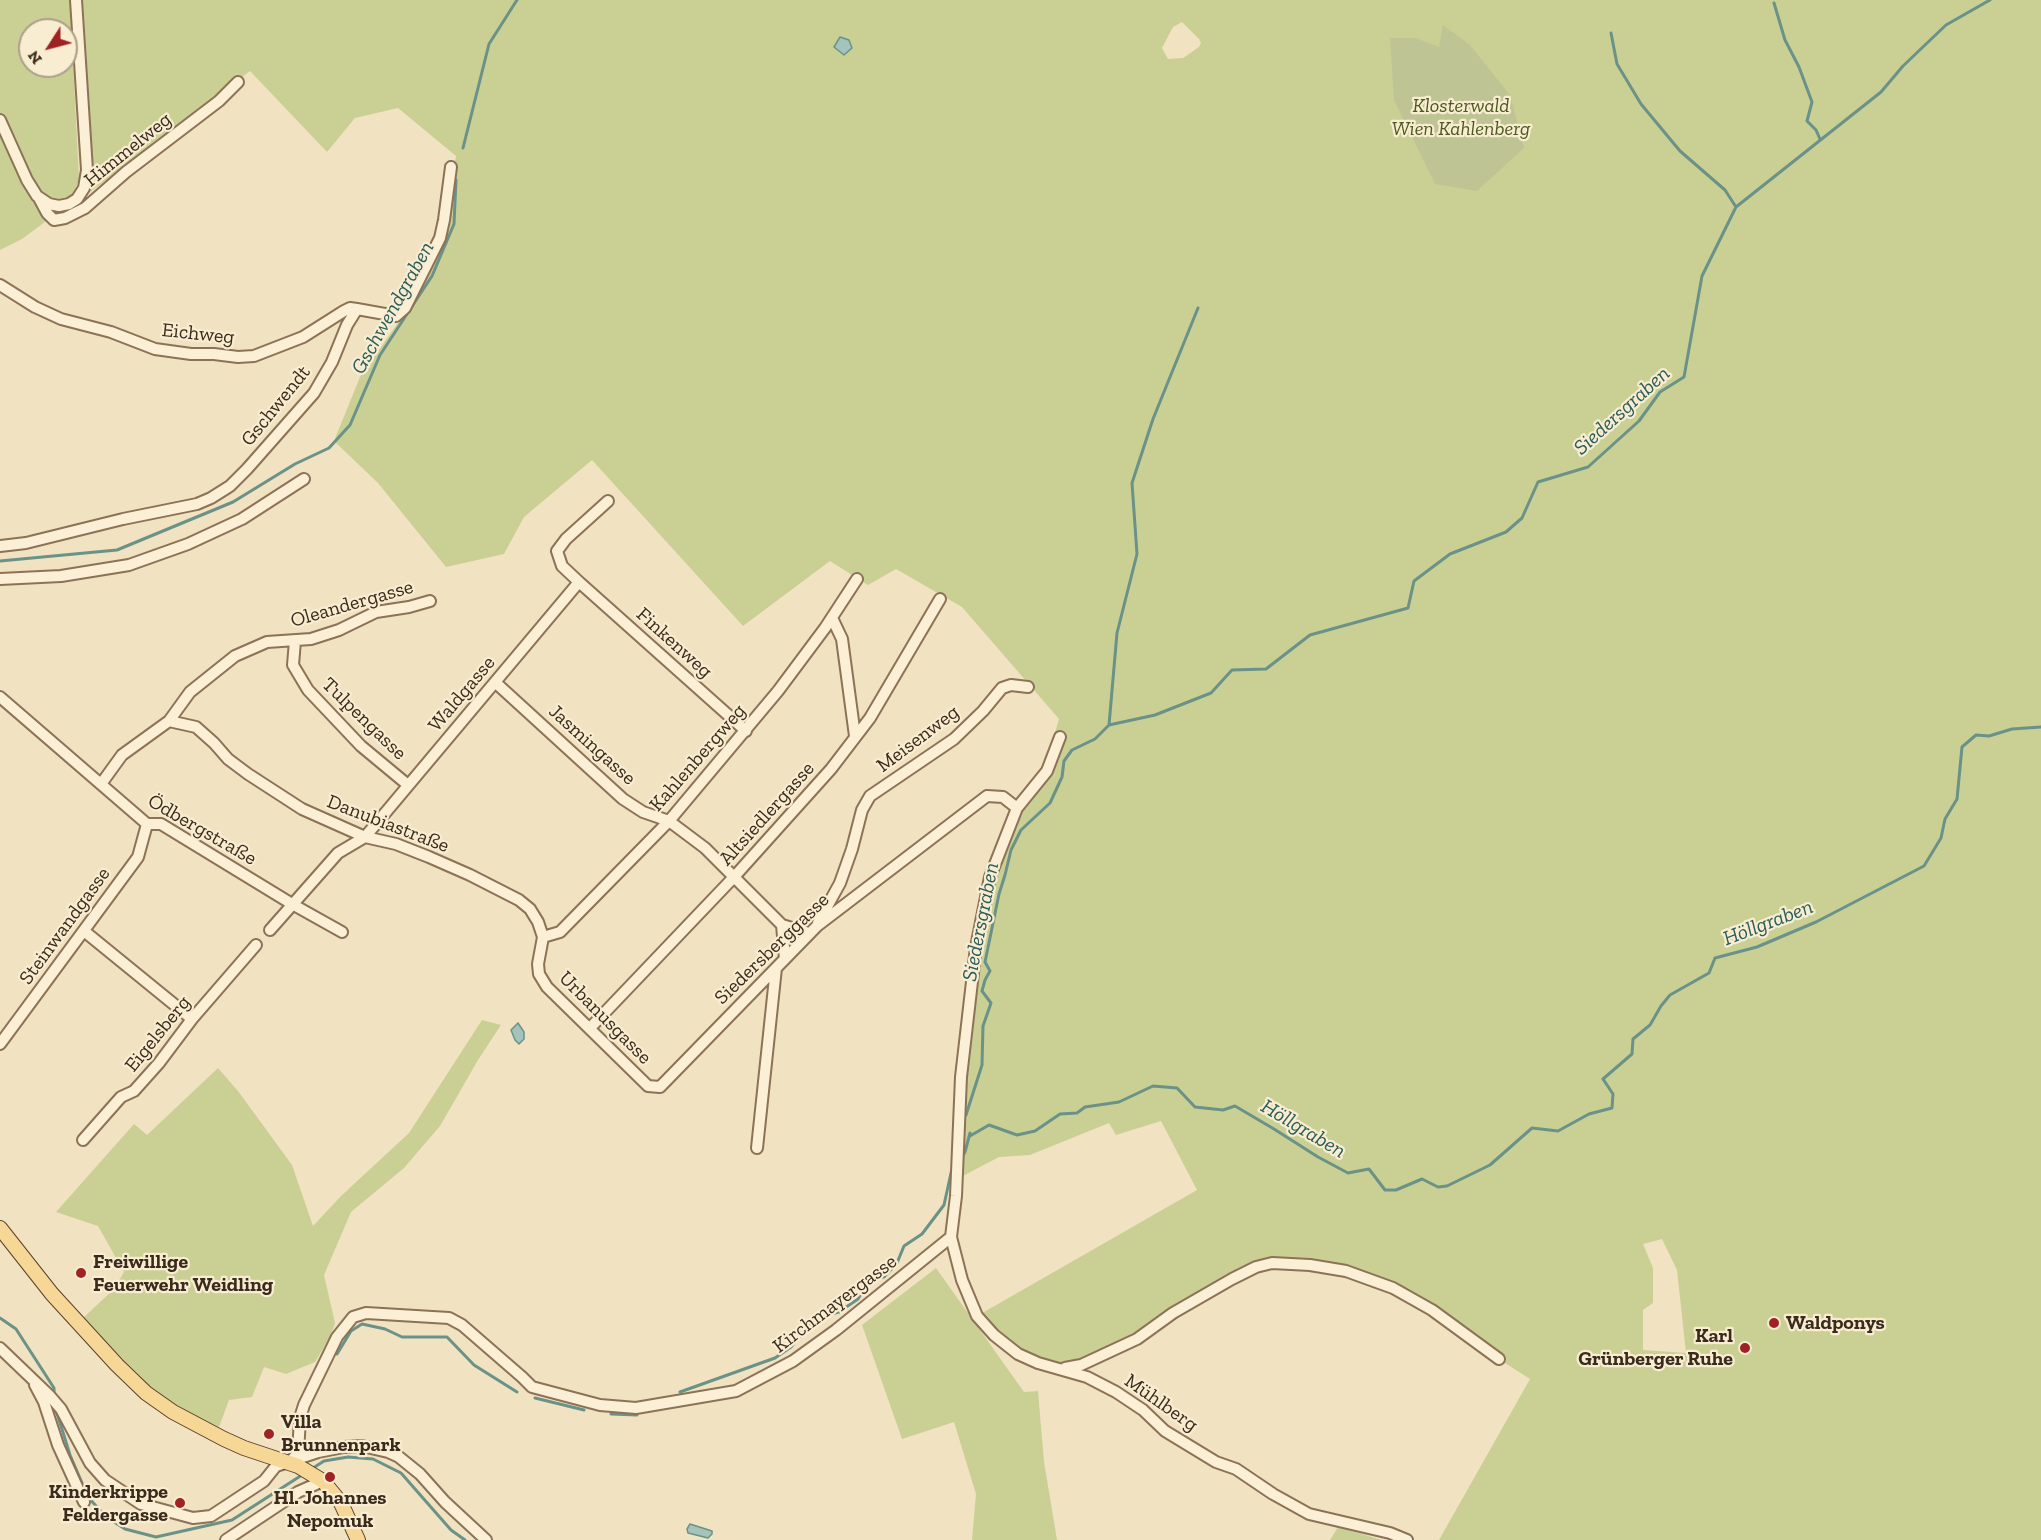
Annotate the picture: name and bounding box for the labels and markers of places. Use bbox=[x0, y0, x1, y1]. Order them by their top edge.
place label: Freiwillige Feuerwehr Weidling bbox=[93, 1250, 273, 1297]
marker: Freiwillige Feuerwehr Weidling bbox=[74, 1266, 88, 1280]
place label: Waldponys bbox=[1786, 1311, 1885, 1335]
marker: Waldponys bbox=[1767, 1316, 1781, 1330]
place label: Karl Grünberger Ruhe bbox=[1578, 1324, 1733, 1371]
marker: Karl Grünberger Ruhe bbox=[1738, 1341, 1752, 1355]
place label: Villa Brunnenpark bbox=[281, 1410, 400, 1457]
marker: Villa Brunnenpark bbox=[262, 1427, 276, 1441]
marker: Hl. Johannes Nepomuk bbox=[323, 1470, 337, 1484]
place label: Kinderkrippe Feldergasse bbox=[49, 1480, 168, 1527]
place label: Hl. Johannes Nepomuk bbox=[273, 1486, 387, 1533]
marker: Kinderkrippe Feldergasse bbox=[173, 1496, 187, 1510]

